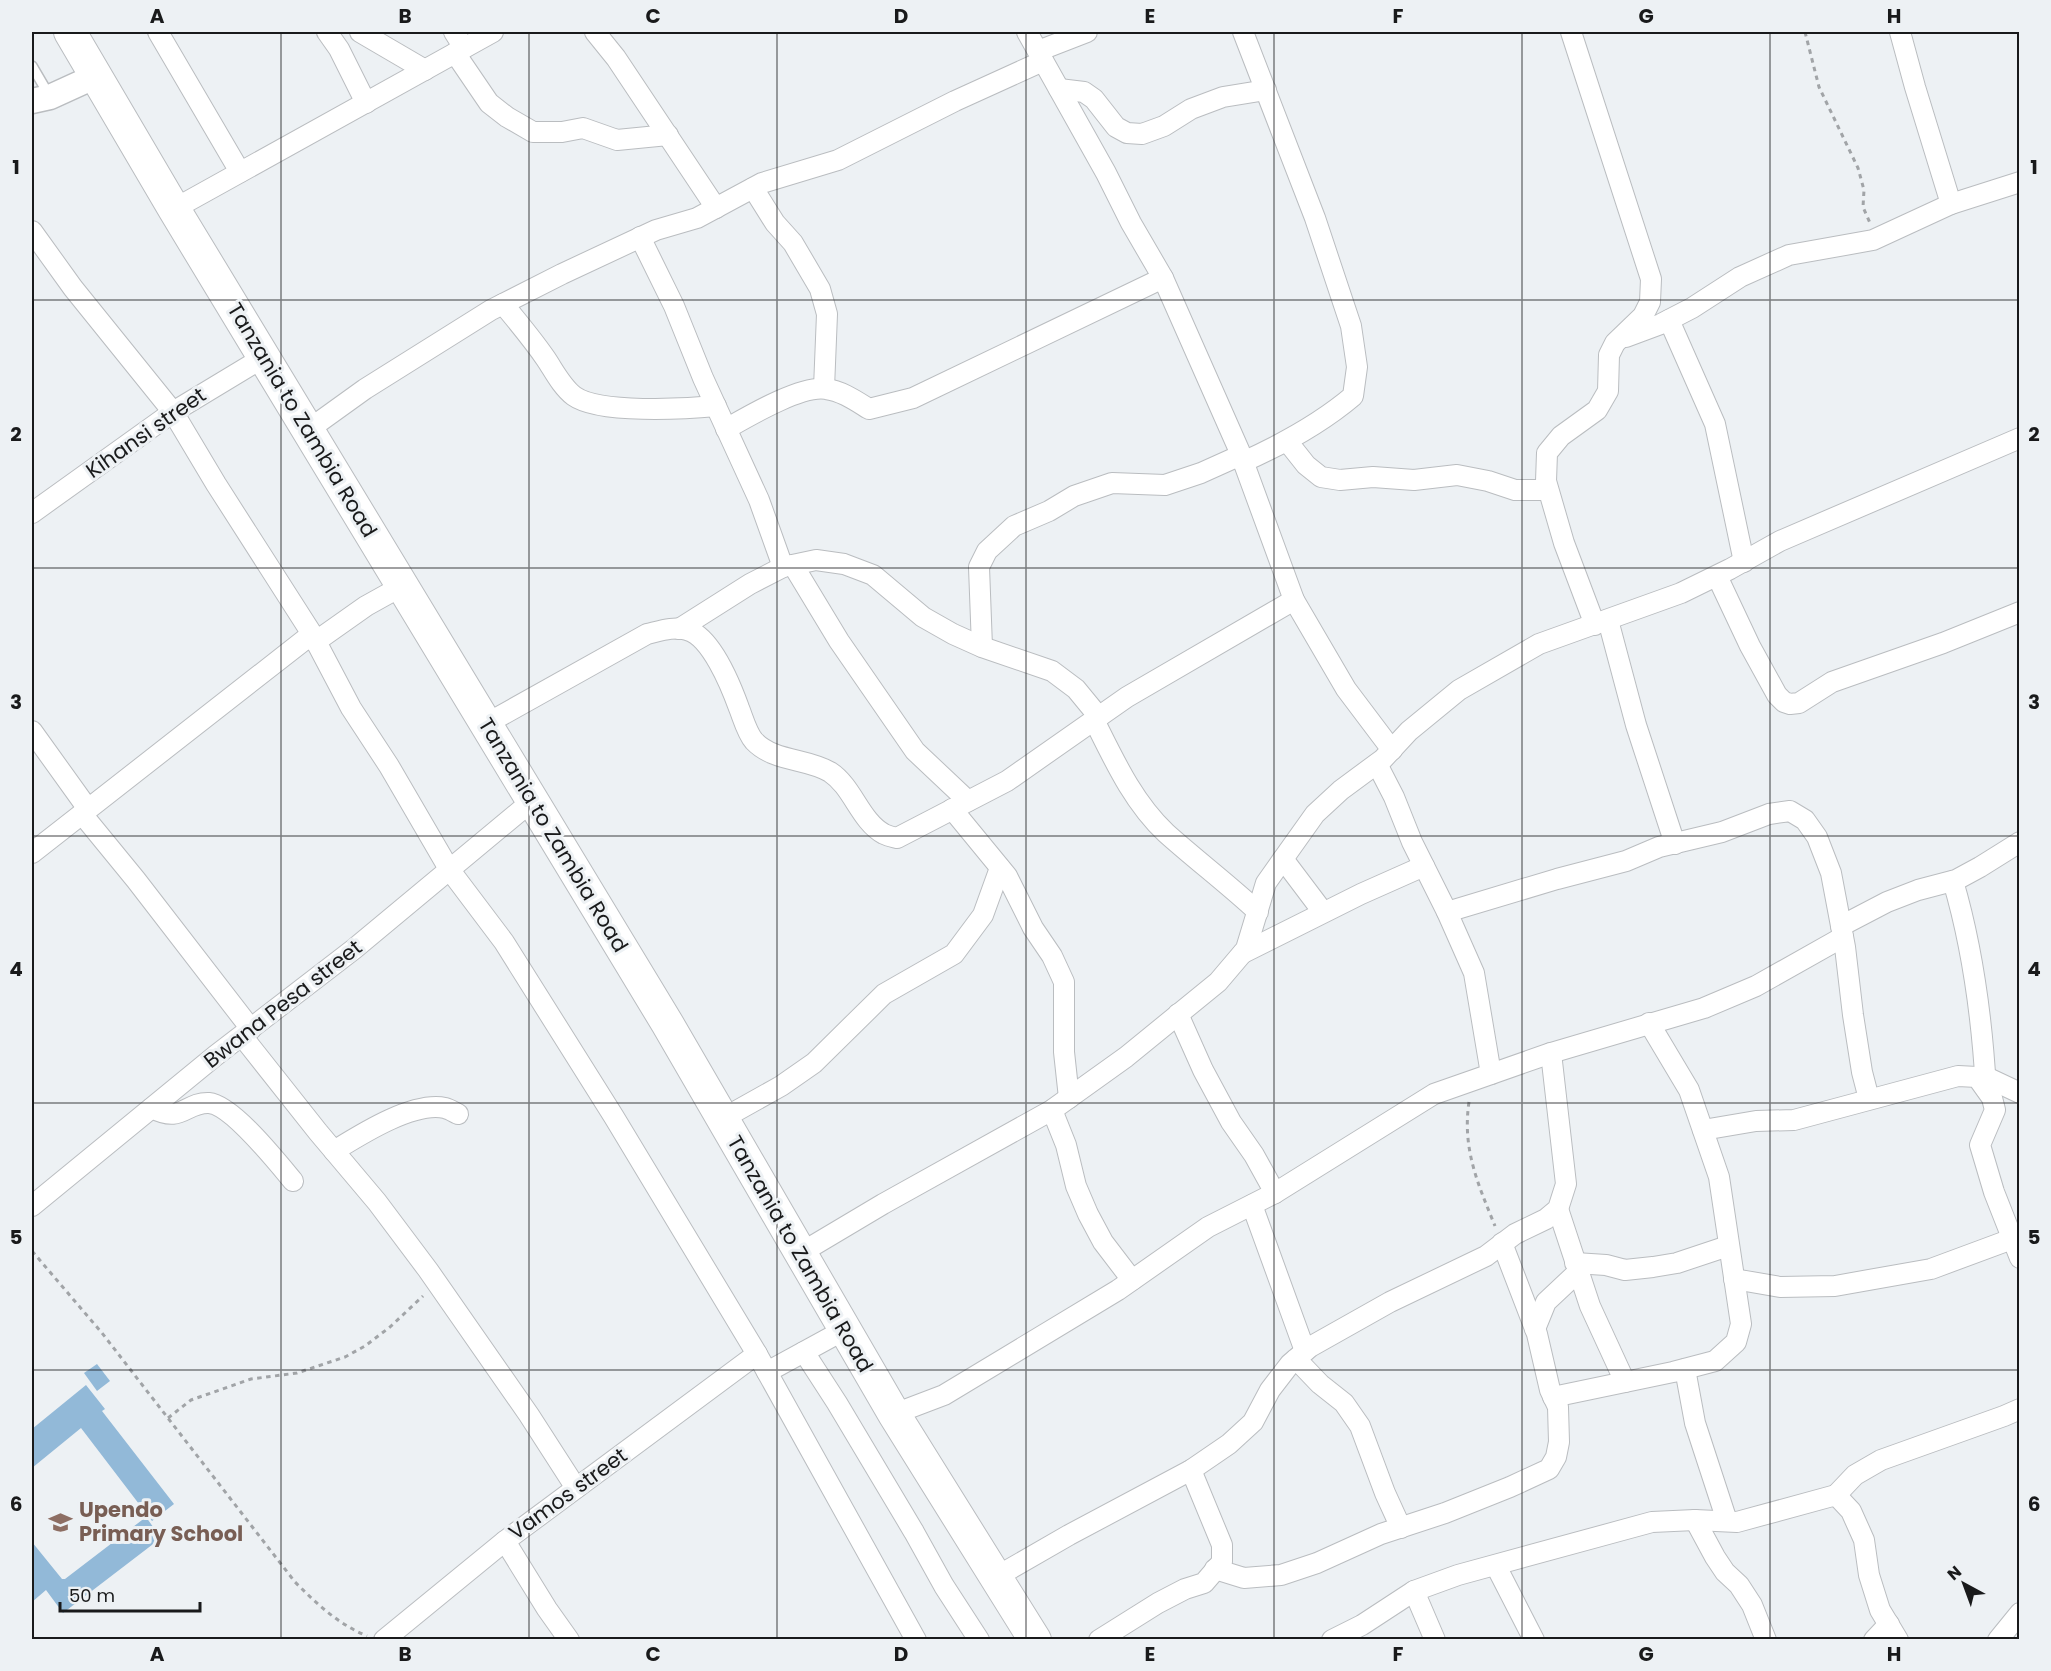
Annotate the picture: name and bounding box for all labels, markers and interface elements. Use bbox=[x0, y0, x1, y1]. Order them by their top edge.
text: A bbox=[150, 2, 165, 30]
text: B bbox=[398, 2, 412, 30]
text: C bbox=[645, 2, 661, 30]
text: D bbox=[894, 2, 908, 30]
text: E bbox=[1145, 2, 1155, 30]
text: F bbox=[1393, 2, 1404, 30]
text: G bbox=[1638, 2, 1654, 30]
text: H bbox=[1887, 2, 1901, 30]
text: 1 bbox=[12, 153, 20, 181]
text: 1 bbox=[2030, 153, 2038, 181]
street label: Tanzania to Zambia Road bbox=[221, 297, 384, 542]
street label: Kihansi street bbox=[80, 380, 212, 485]
text: 2 bbox=[10, 420, 22, 448]
text: 2 bbox=[2028, 420, 2040, 448]
text: 3 bbox=[10, 688, 22, 716]
text: 3 bbox=[2028, 688, 2040, 716]
street label: Tanzania to Zambia Road bbox=[472, 712, 635, 957]
street label: Bwana Pesa street bbox=[197, 933, 368, 1075]
text: 4 bbox=[9, 955, 23, 983]
text: 4 bbox=[2027, 955, 2041, 983]
street label: Tanzania to Zambia Road bbox=[721, 1130, 880, 1377]
text: 5 bbox=[10, 1223, 23, 1251]
text: 5 bbox=[2028, 1223, 2041, 1251]
street label: Vamos street bbox=[502, 1441, 633, 1547]
text: 6 bbox=[10, 1490, 22, 1518]
text: 6 bbox=[2028, 1490, 2040, 1518]
place label: Upendo Primary School bbox=[79, 1495, 243, 1548]
school or university icon: Upendo Primary School bbox=[48, 1509, 74, 1535]
north arrow bbox=[1934, 1554, 1994, 1614]
text: N bbox=[1942, 1560, 1967, 1586]
scale bar bbox=[60, 1575, 200, 1613]
text: 50 m bbox=[69, 1583, 115, 1608]
text: A bbox=[150, 1640, 165, 1668]
text: B bbox=[398, 1640, 412, 1668]
text: C bbox=[645, 1640, 661, 1668]
text: D bbox=[894, 1640, 908, 1668]
text: E bbox=[1145, 1640, 1155, 1668]
text: F bbox=[1393, 1640, 1404, 1668]
text: G bbox=[1638, 1640, 1654, 1668]
text: H bbox=[1887, 1640, 1901, 1668]

